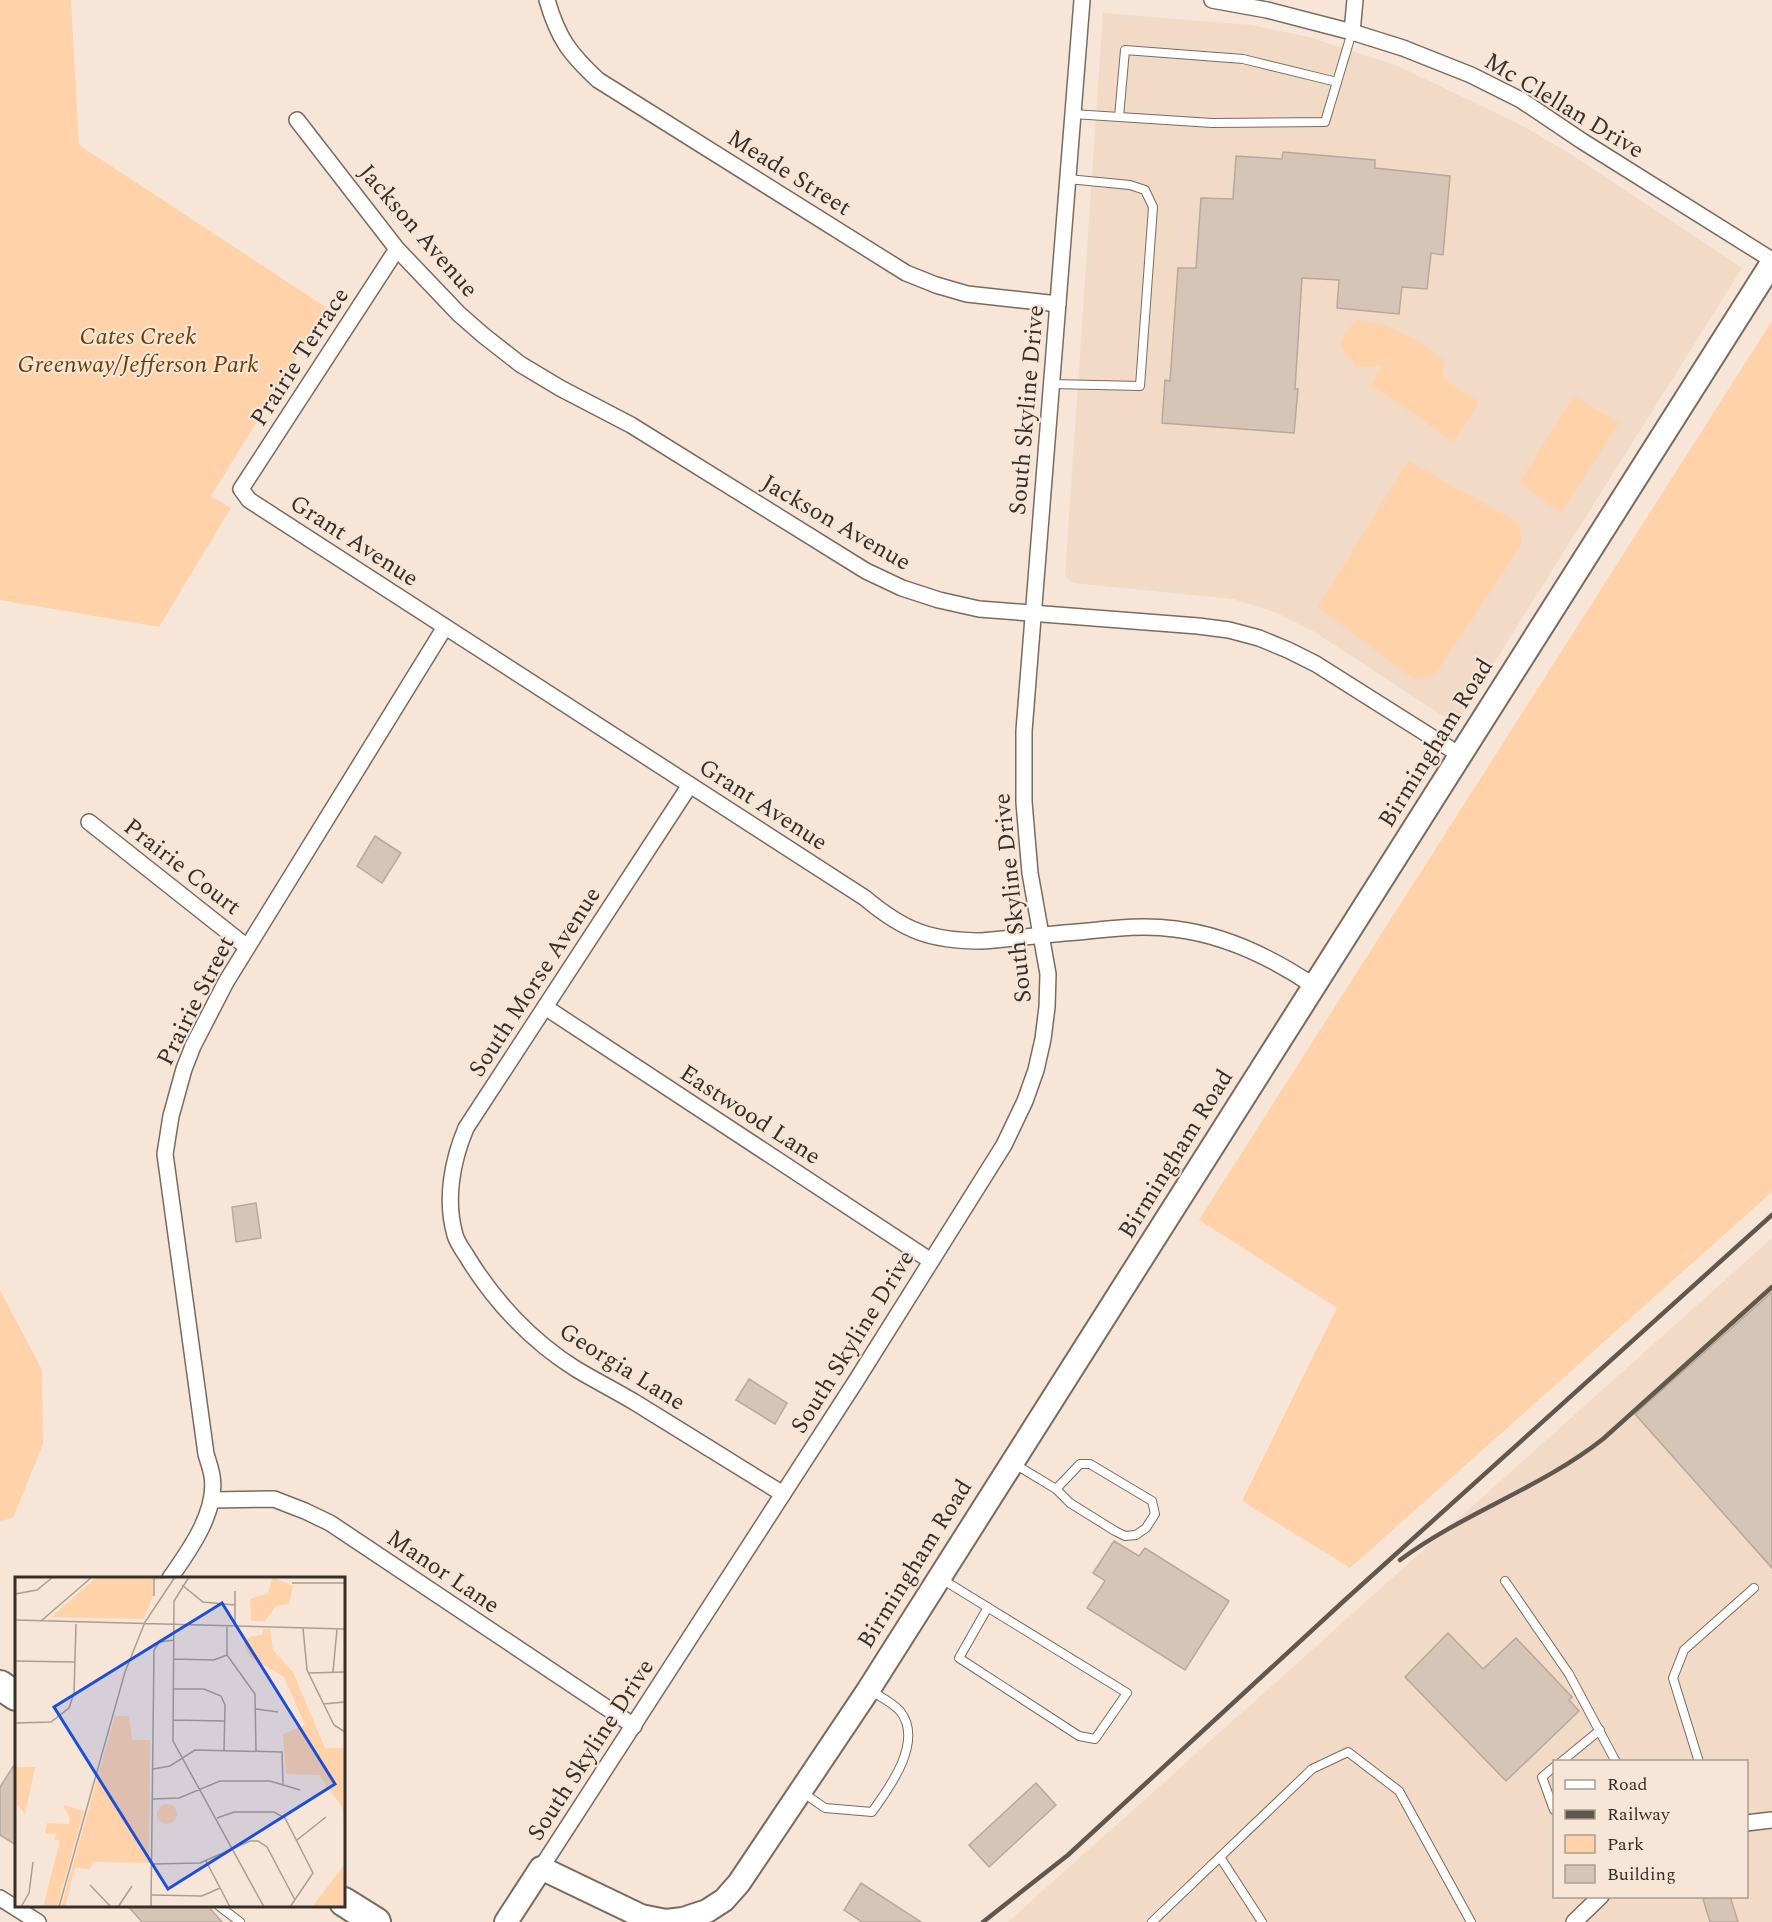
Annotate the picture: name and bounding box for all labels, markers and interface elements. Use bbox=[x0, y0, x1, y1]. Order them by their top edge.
street label: Mc Clellan Drive bbox=[1477, 44, 1651, 168]
street label: Meade Street bbox=[720, 121, 858, 225]
street label: Jackson Avenue bbox=[350, 156, 486, 306]
street label: Prairie Terrace bbox=[241, 280, 359, 434]
street label: South Skyline Drive bbox=[1000, 303, 1054, 517]
park label: Cates Creek Greenway/Jefferson Park bbox=[18, 319, 258, 383]
street label: Jackson Avenue bbox=[755, 466, 917, 580]
street label: Grant Avenue bbox=[282, 486, 426, 596]
street label: Birmingham Road bbox=[1369, 651, 1503, 835]
street label: Grant Avenue bbox=[691, 750, 835, 860]
street label: South Skyline Drive bbox=[984, 791, 1042, 1005]
street label: Prairie Court bbox=[116, 810, 248, 924]
street label: South Morse Avenue bbox=[460, 880, 610, 1084]
street label: Prairie Street bbox=[148, 930, 244, 1072]
street label: Eastwood Lane bbox=[672, 1056, 828, 1174]
street label: Birmingham Road bbox=[1109, 1062, 1243, 1246]
street label: South Skyline Drive bbox=[782, 1243, 924, 1441]
street label: Georgia Lane bbox=[552, 1314, 692, 1420]
street label: Birmingham Road bbox=[848, 1472, 982, 1656]
street label: Manor Lane bbox=[379, 1521, 507, 1623]
inset map bbox=[15, 1577, 345, 1907]
street label: South Skyline Drive bbox=[519, 1652, 663, 1848]
legend bbox=[1553, 1760, 1748, 1898]
text: Road bbox=[1607, 1771, 1648, 1798]
text: Railway bbox=[1607, 1801, 1671, 1828]
text: Park bbox=[1607, 1831, 1644, 1858]
text: Building bbox=[1607, 1861, 1676, 1888]

